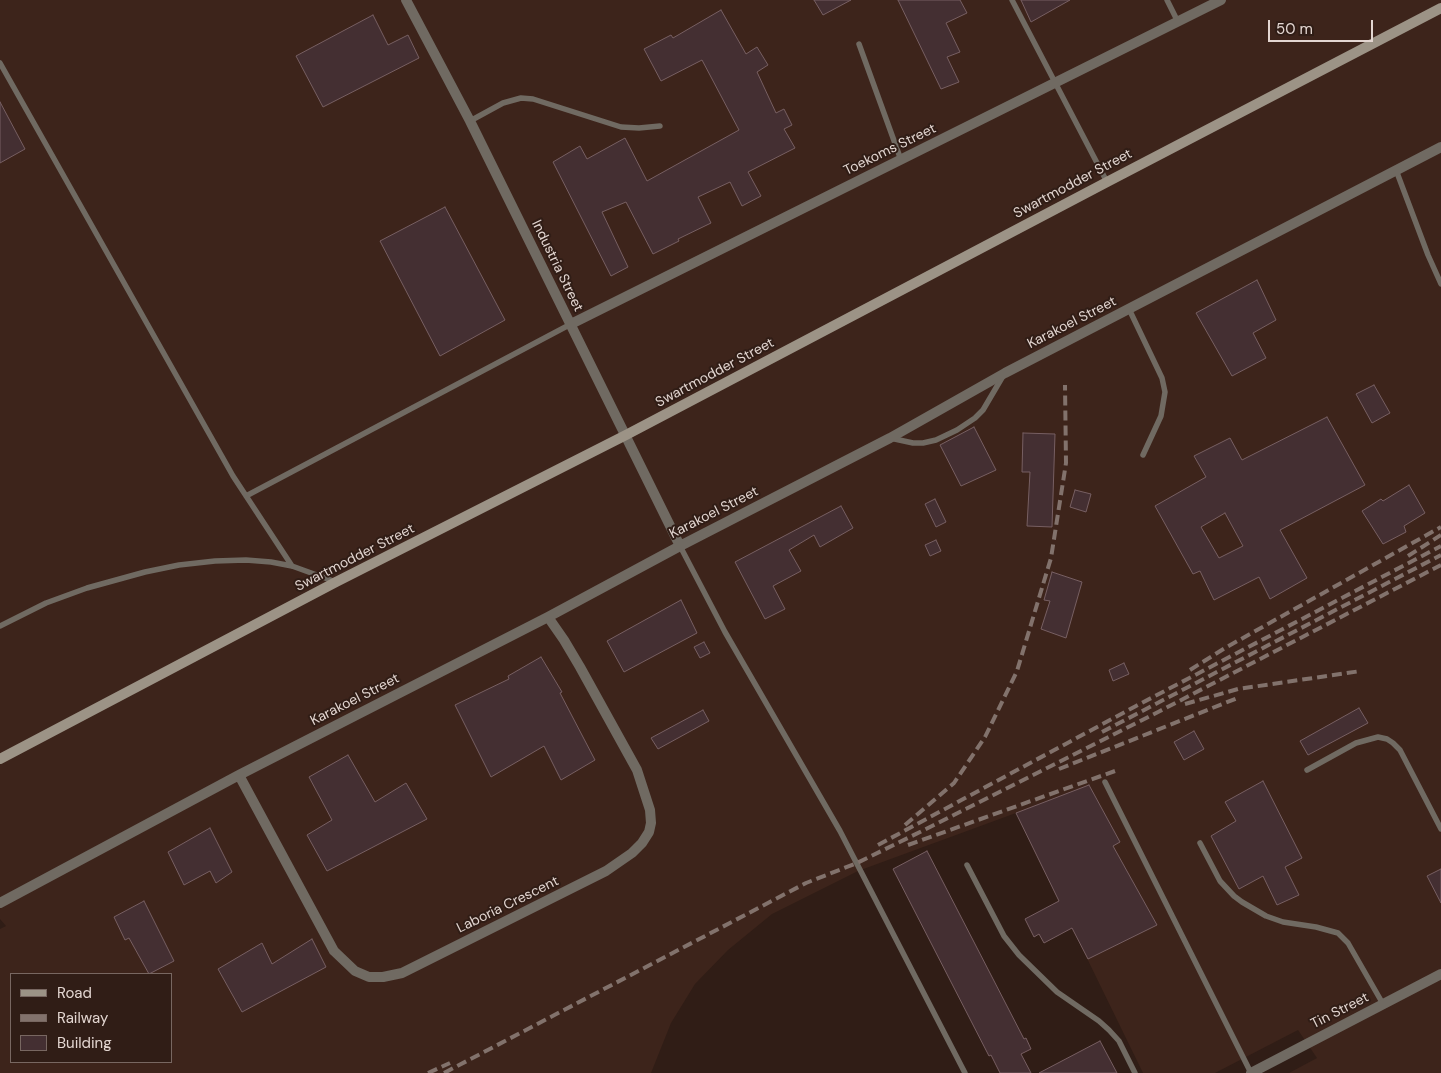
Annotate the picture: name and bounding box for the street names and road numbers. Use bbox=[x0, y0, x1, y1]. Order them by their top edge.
street label: Toekoms Street bbox=[841, 120, 939, 180]
street label: Swartmodder Street bbox=[1011, 146, 1135, 222]
street label: Industria Street bbox=[528, 217, 586, 315]
street label: Karakoel Street bbox=[1025, 293, 1119, 353]
street label: Swartmodder Street bbox=[653, 335, 777, 411]
street label: Karakoel Street bbox=[667, 483, 761, 543]
street label: Swartmodder Street bbox=[293, 521, 417, 595]
street label: Karakoel Street bbox=[308, 670, 402, 730]
street label: Laboria Crescent bbox=[454, 873, 562, 937]
street label: Tin Street bbox=[1308, 989, 1372, 1033]

